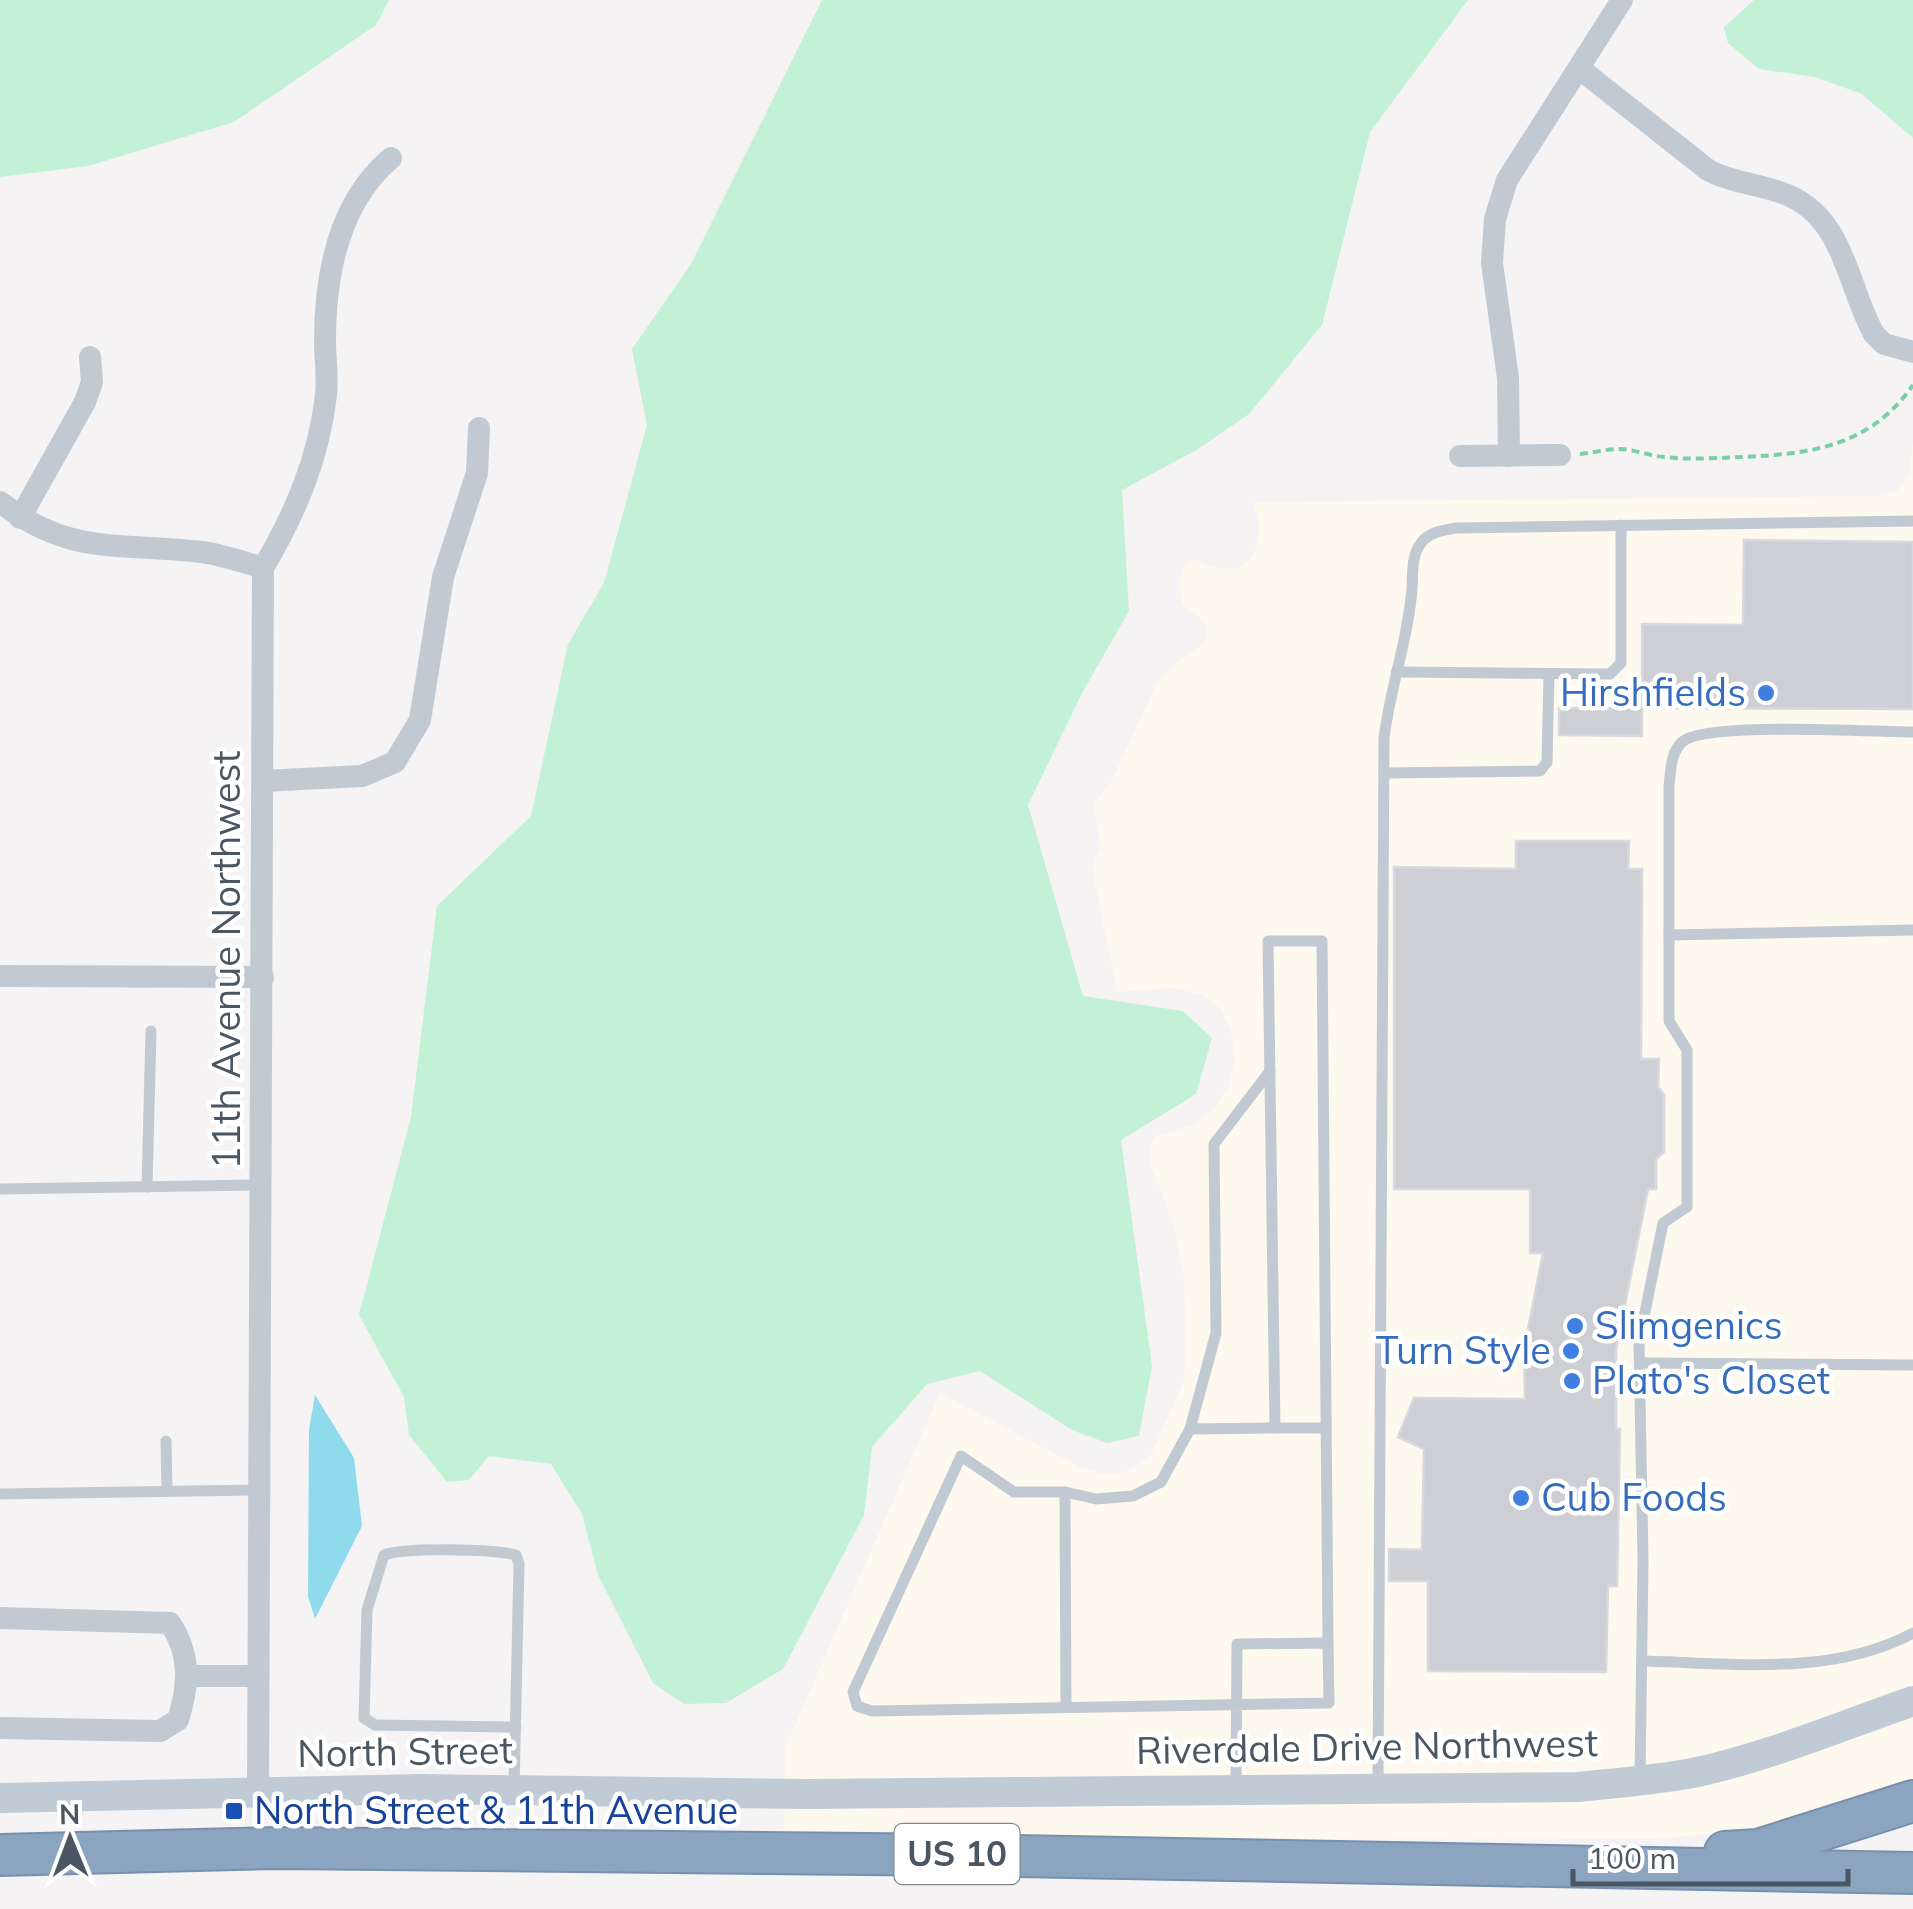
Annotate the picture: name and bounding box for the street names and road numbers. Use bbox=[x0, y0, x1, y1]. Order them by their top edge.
street label: 11th Avenue Northwest bbox=[202, 750, 250, 1170]
street label: Riverdale Drive Northwest bbox=[1136, 1718, 1598, 1774]
street label: North Street bbox=[297, 1725, 513, 1777]
road number: US 10 bbox=[894, 1824, 1020, 1884]

